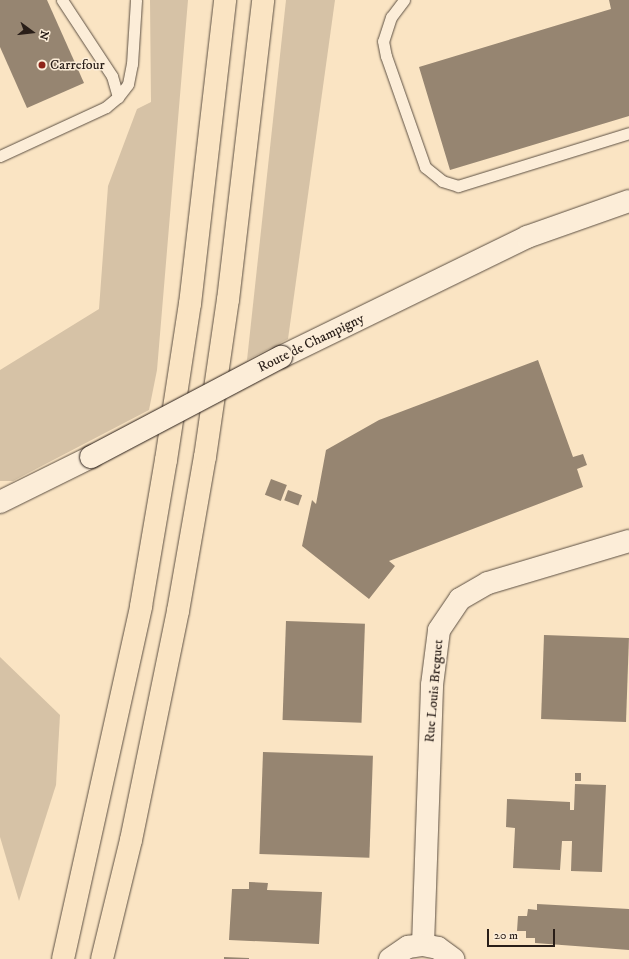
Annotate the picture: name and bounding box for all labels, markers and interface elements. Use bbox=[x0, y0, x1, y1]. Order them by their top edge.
north arrow bbox=[12, 12, 52, 52]
text: N bbox=[36, 29, 52, 41]
place label: Carrefour bbox=[50, 57, 105, 73]
marker: Carrefour bbox=[37, 60, 47, 70]
street label: Route de Champigny bbox=[255, 310, 367, 376]
street label: Rue Louis Breguet bbox=[421, 639, 447, 743]
scale bar bbox=[489, 921, 557, 947]
text: 20 m bbox=[494, 928, 518, 943]

